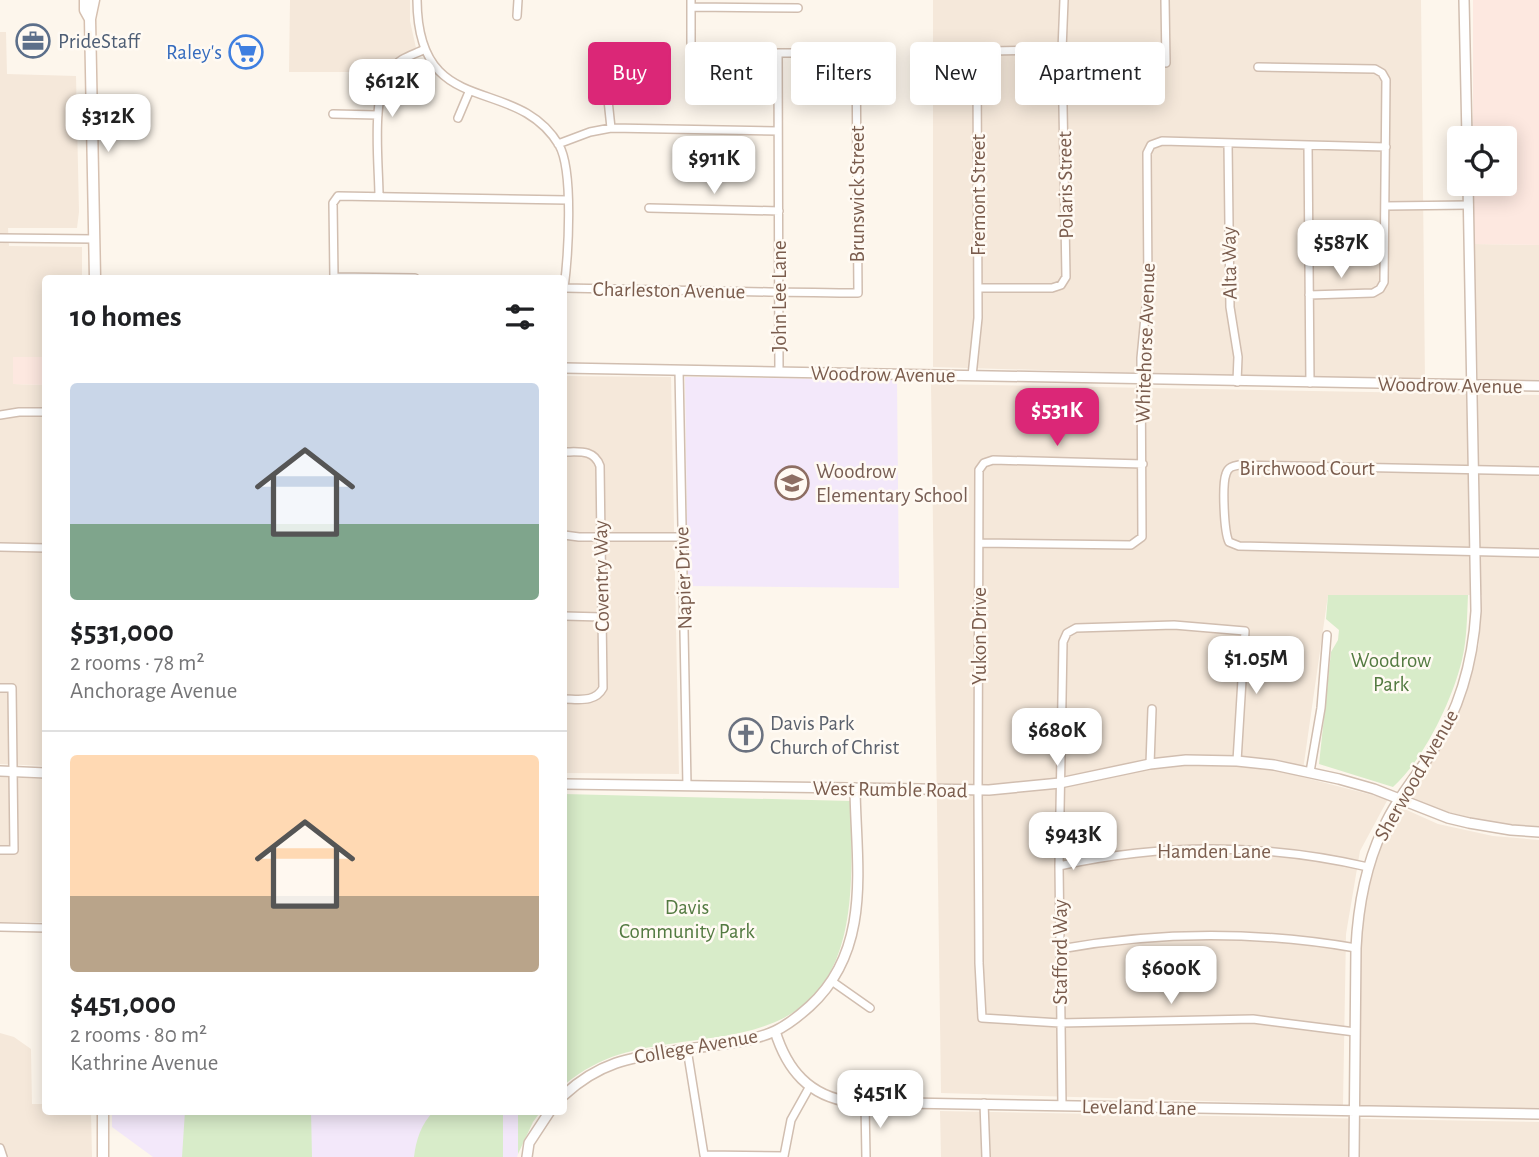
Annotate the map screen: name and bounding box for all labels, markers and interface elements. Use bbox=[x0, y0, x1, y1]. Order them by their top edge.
office icon: PrideStaff bbox=[14, 22, 52, 60]
place label: PrideStaff bbox=[58, 31, 141, 52]
supermarket icon: Raley's bbox=[227, 33, 265, 71]
place label: Raley's bbox=[166, 42, 222, 63]
chip: Buy bbox=[588, 42, 671, 105]
chip: Rent bbox=[685, 42, 777, 105]
chip: Filters bbox=[791, 42, 896, 105]
chip: New bbox=[910, 42, 1001, 105]
chip: Apartment bbox=[1015, 42, 1165, 105]
pin: $612K bbox=[343, 60, 441, 119]
text: $612K bbox=[365, 70, 419, 93]
pin: $312K bbox=[59, 94, 157, 154]
text: $312K bbox=[82, 105, 134, 128]
street label: Brunswick Street bbox=[847, 125, 868, 262]
map controls bbox=[1447, 126, 1517, 196]
button: locate bbox=[1447, 126, 1517, 196]
street label: Polaris Street bbox=[1054, 131, 1077, 239]
street label: Fremont Street bbox=[968, 134, 989, 256]
pin: $911K bbox=[665, 136, 763, 196]
text: $911K bbox=[688, 147, 740, 170]
pin: $587K bbox=[1292, 220, 1390, 280]
street label: Alta Way bbox=[1218, 226, 1241, 300]
text: $587K bbox=[1314, 231, 1369, 254]
street label: John Lee Lane bbox=[769, 240, 790, 352]
street label: Whitehorse Avenue bbox=[1132, 262, 1159, 424]
street label: Charleston Avenue bbox=[592, 279, 746, 302]
icon: filters bbox=[501, 298, 539, 336]
text: 10 homes bbox=[70, 302, 181, 332]
street label: Woodrow Avenue bbox=[810, 363, 956, 386]
street label: Woodrow Avenue bbox=[1377, 374, 1523, 397]
pin: $531K bbox=[1008, 388, 1106, 448]
text: $531K bbox=[1031, 399, 1083, 422]
icon: home bbox=[242, 429, 368, 555]
street label: Birchwood Court bbox=[1239, 458, 1375, 479]
place label: Woodrow Elementary School bbox=[816, 461, 968, 506]
school or university icon: Woodrow Elementary School bbox=[773, 464, 811, 502]
street label: Coventry Way bbox=[590, 520, 613, 632]
street label: Napier Drive bbox=[671, 526, 696, 630]
street label: Yukon Drive bbox=[969, 587, 990, 685]
text: $531,000 bbox=[70, 617, 174, 647]
pin: $1.05M bbox=[1199, 636, 1313, 696]
text: $1.05M bbox=[1224, 647, 1288, 670]
park label: Woodrow Park bbox=[1351, 650, 1431, 695]
text: 2 rooms · 78 m² bbox=[70, 652, 205, 675]
text: Anchorage Avenue bbox=[70, 680, 237, 703]
street label: Sherwood Avenue bbox=[1370, 706, 1462, 844]
pin: $680K bbox=[1008, 708, 1106, 768]
place label: Davis Park Church of Christ bbox=[770, 713, 900, 758]
church icon: Davis Park Church of Christ bbox=[727, 716, 765, 754]
text: $680K bbox=[1028, 719, 1086, 742]
street label: West Rumble Road bbox=[812, 778, 968, 801]
icon: home bbox=[242, 801, 368, 927]
pin: $943K bbox=[1024, 812, 1122, 872]
text: $943K bbox=[1045, 823, 1101, 846]
street label: Hamden Lane bbox=[1157, 841, 1271, 862]
park label: Davis Community Park bbox=[619, 897, 755, 942]
street label: Stafford Way bbox=[1050, 899, 1071, 1005]
pin: $600K bbox=[1122, 946, 1220, 1006]
text: $600K bbox=[1142, 957, 1200, 980]
text: $451,000 bbox=[70, 989, 176, 1019]
text: 2 rooms · 80 m² bbox=[70, 1024, 207, 1047]
street label: College Avenue bbox=[633, 1025, 760, 1068]
text: Kathrine Avenue bbox=[70, 1052, 218, 1075]
pin: $451K bbox=[831, 1070, 929, 1130]
text: $451K bbox=[853, 1081, 907, 1104]
street label: Leveland Lane bbox=[1081, 1096, 1197, 1119]

